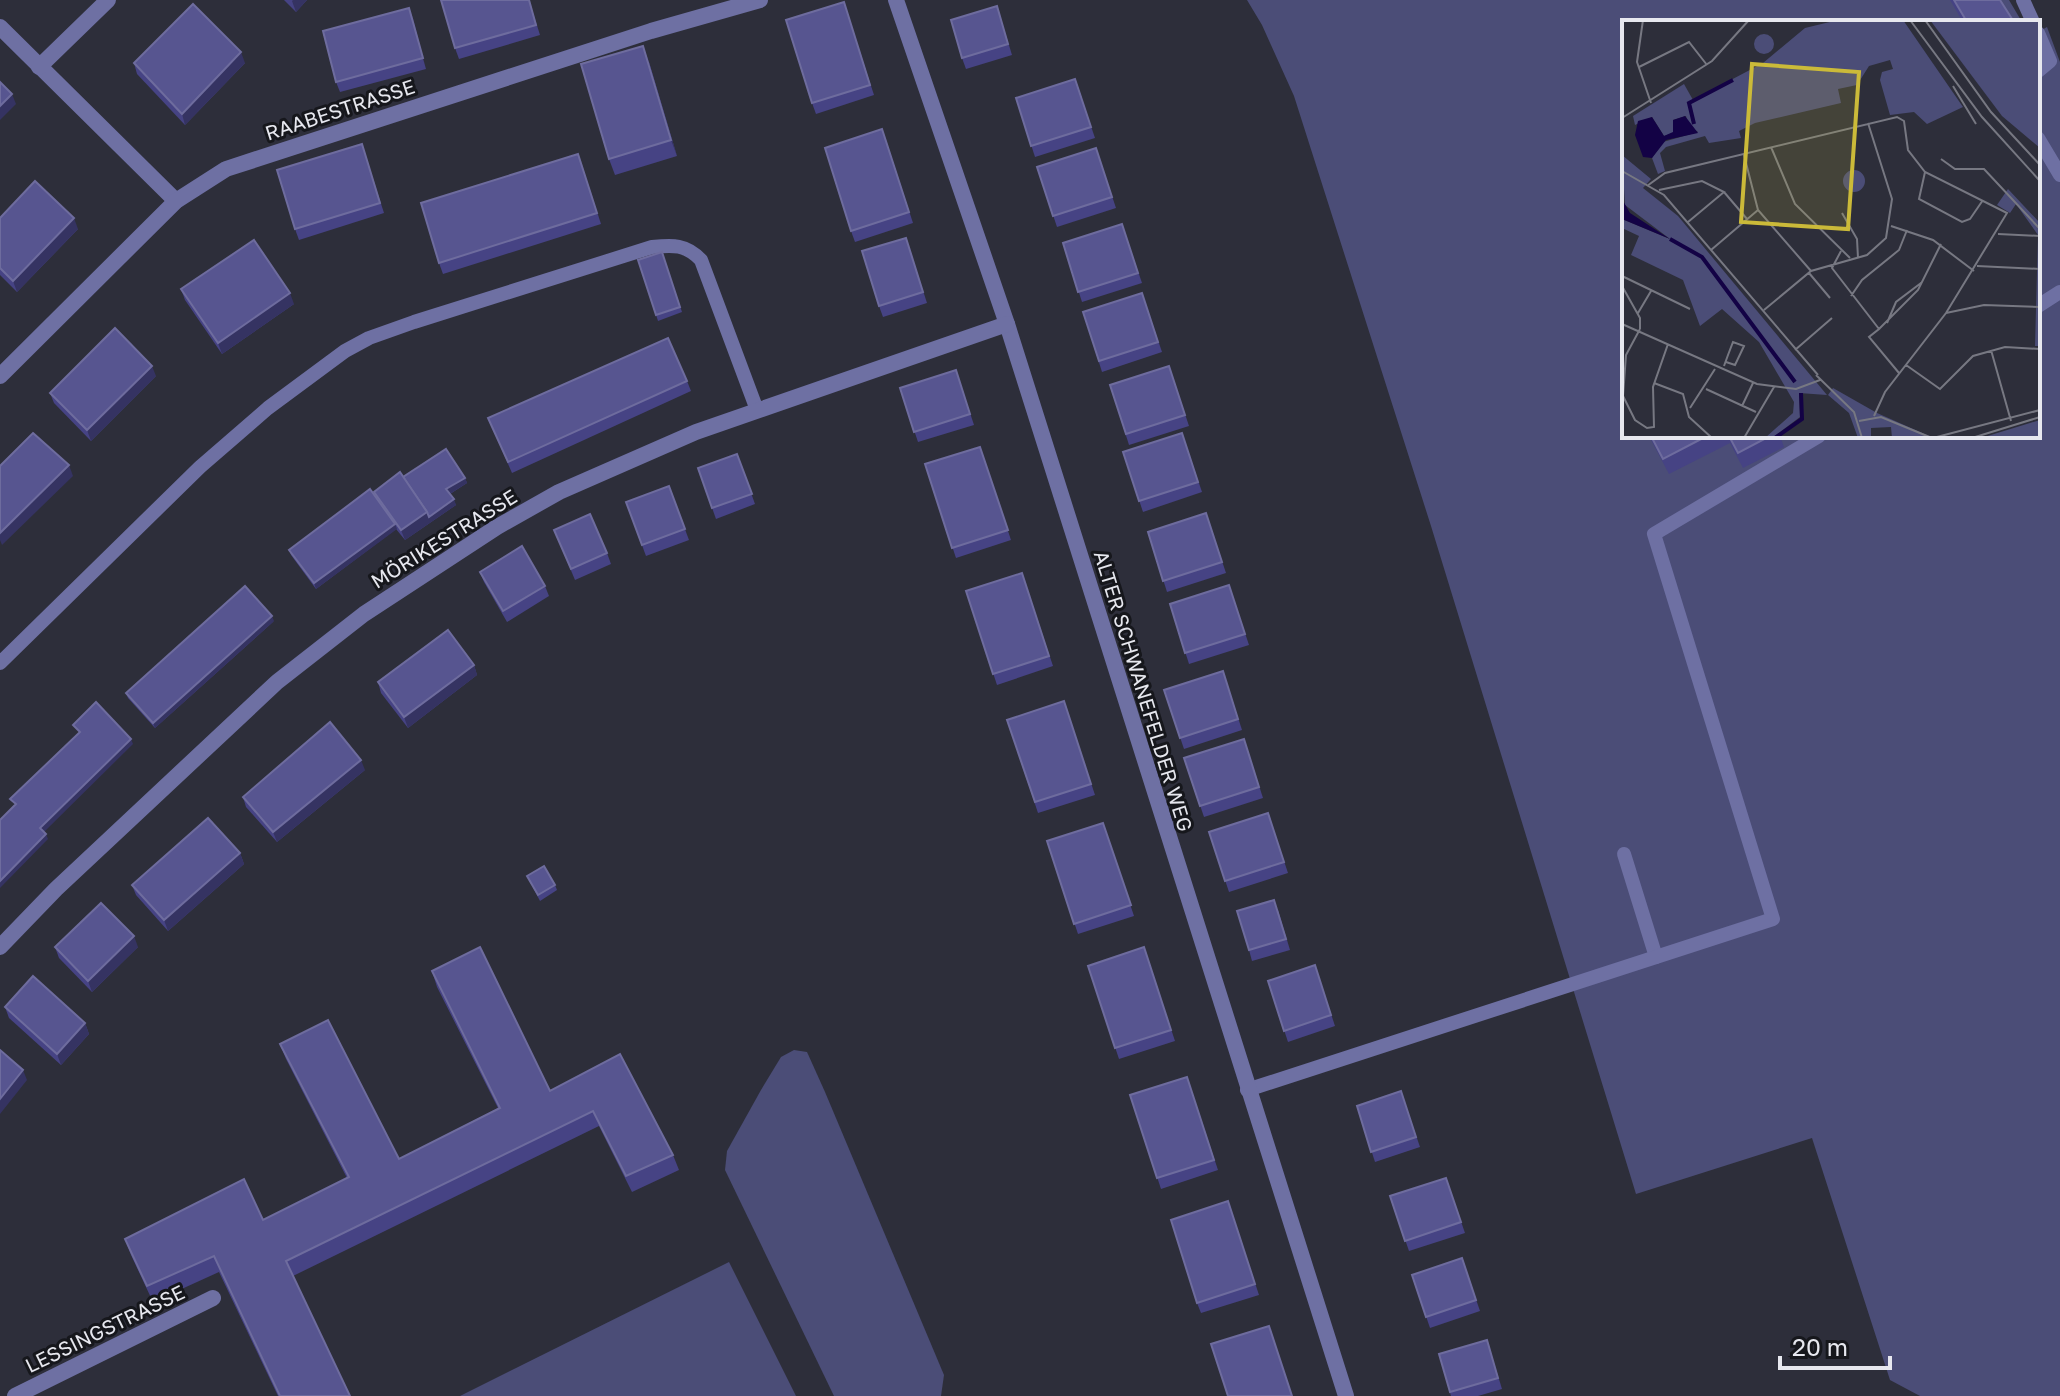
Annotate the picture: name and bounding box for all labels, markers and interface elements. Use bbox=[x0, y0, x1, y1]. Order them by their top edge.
inset map bbox=[1622, 20, 2040, 438]
street label: RAABESTRASSE bbox=[262, 74, 418, 145]
street label: MÖRIKESTRASSE bbox=[366, 484, 521, 593]
street label: ALTER SCHWANEFELDER WEG bbox=[1090, 547, 1198, 834]
street label: LESSINGSTRASSE bbox=[21, 1279, 188, 1377]
scale bar bbox=[1780, 1320, 1890, 1370]
text: 20 m bbox=[1792, 1332, 1848, 1361]

